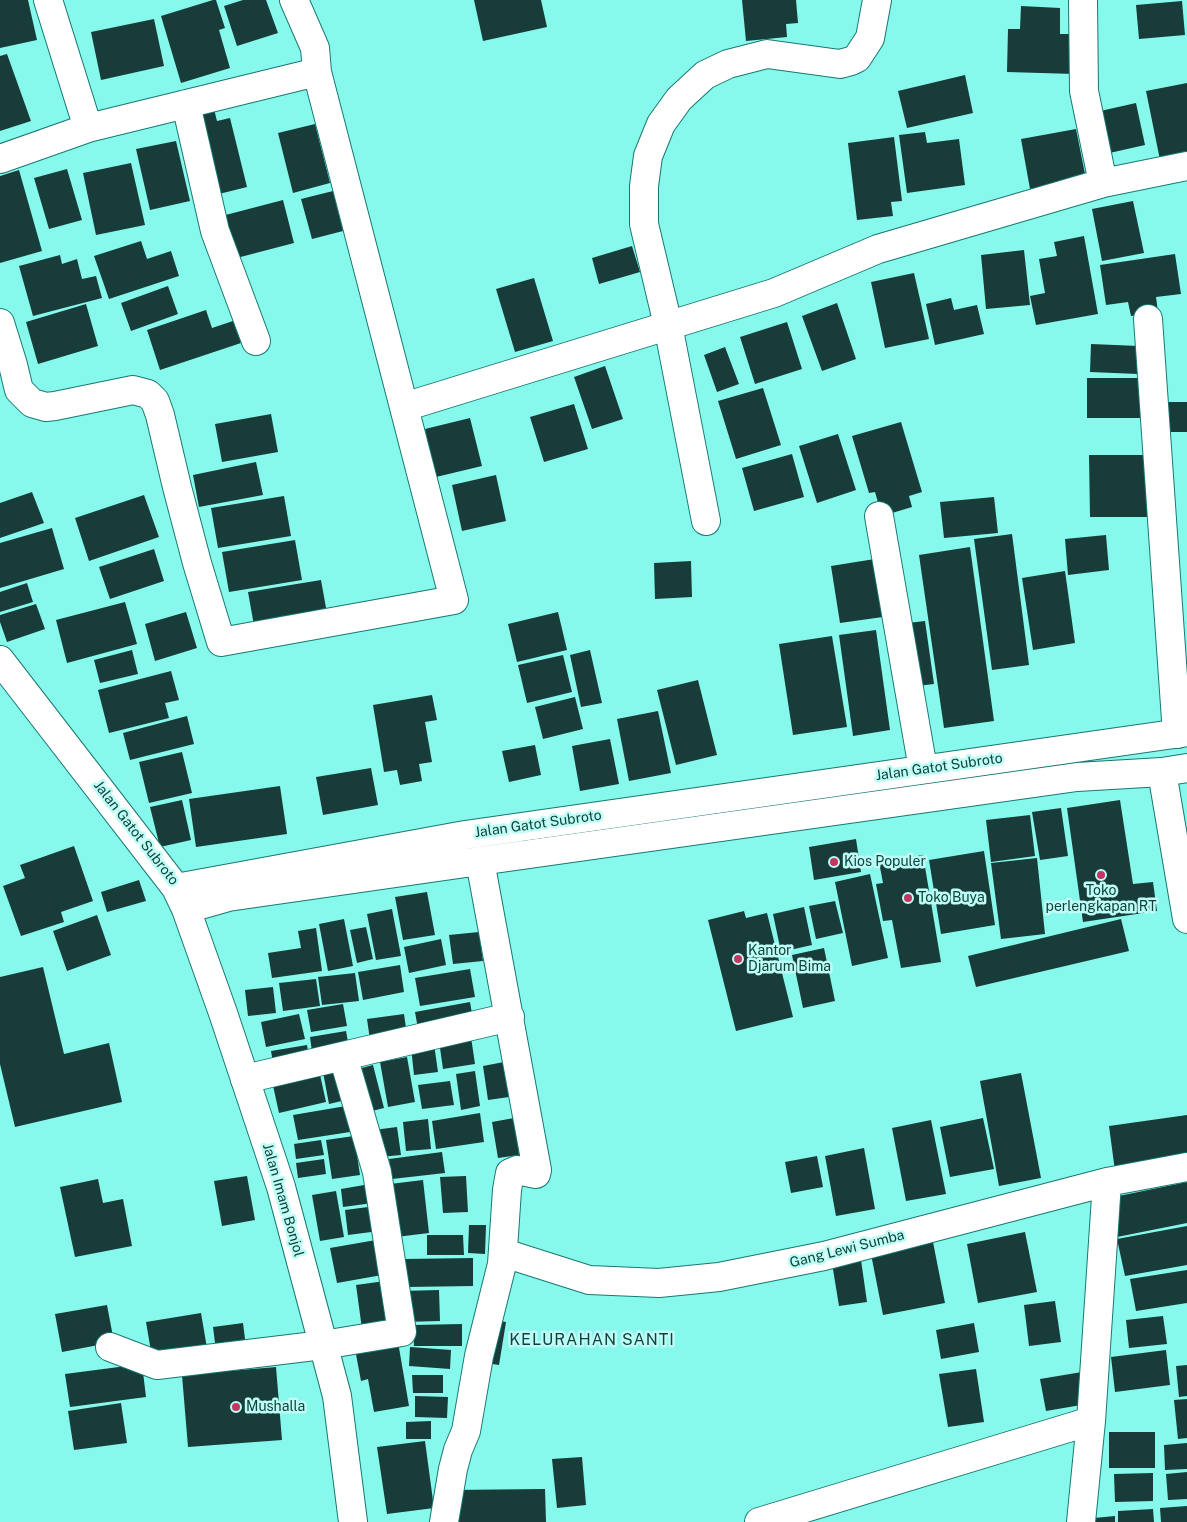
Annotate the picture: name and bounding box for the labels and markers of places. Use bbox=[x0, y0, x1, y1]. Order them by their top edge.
place label: Kios Populer bbox=[844, 854, 926, 870]
marker: Kios Populer bbox=[828, 856, 840, 868]
marker: Toko perlengkapan RT bbox=[1095, 869, 1107, 881]
place label: Toko perlengkapan RT bbox=[1046, 883, 1156, 916]
place label: Toko Buya bbox=[918, 890, 985, 906]
marker: Toko Buya bbox=[902, 892, 914, 904]
place label: Kantor Djarum Bima bbox=[748, 943, 831, 976]
marker: Kantor Djarum Bima bbox=[732, 953, 744, 965]
place label: Mushalla bbox=[246, 1399, 305, 1415]
marker: Mushalla bbox=[230, 1401, 242, 1413]

